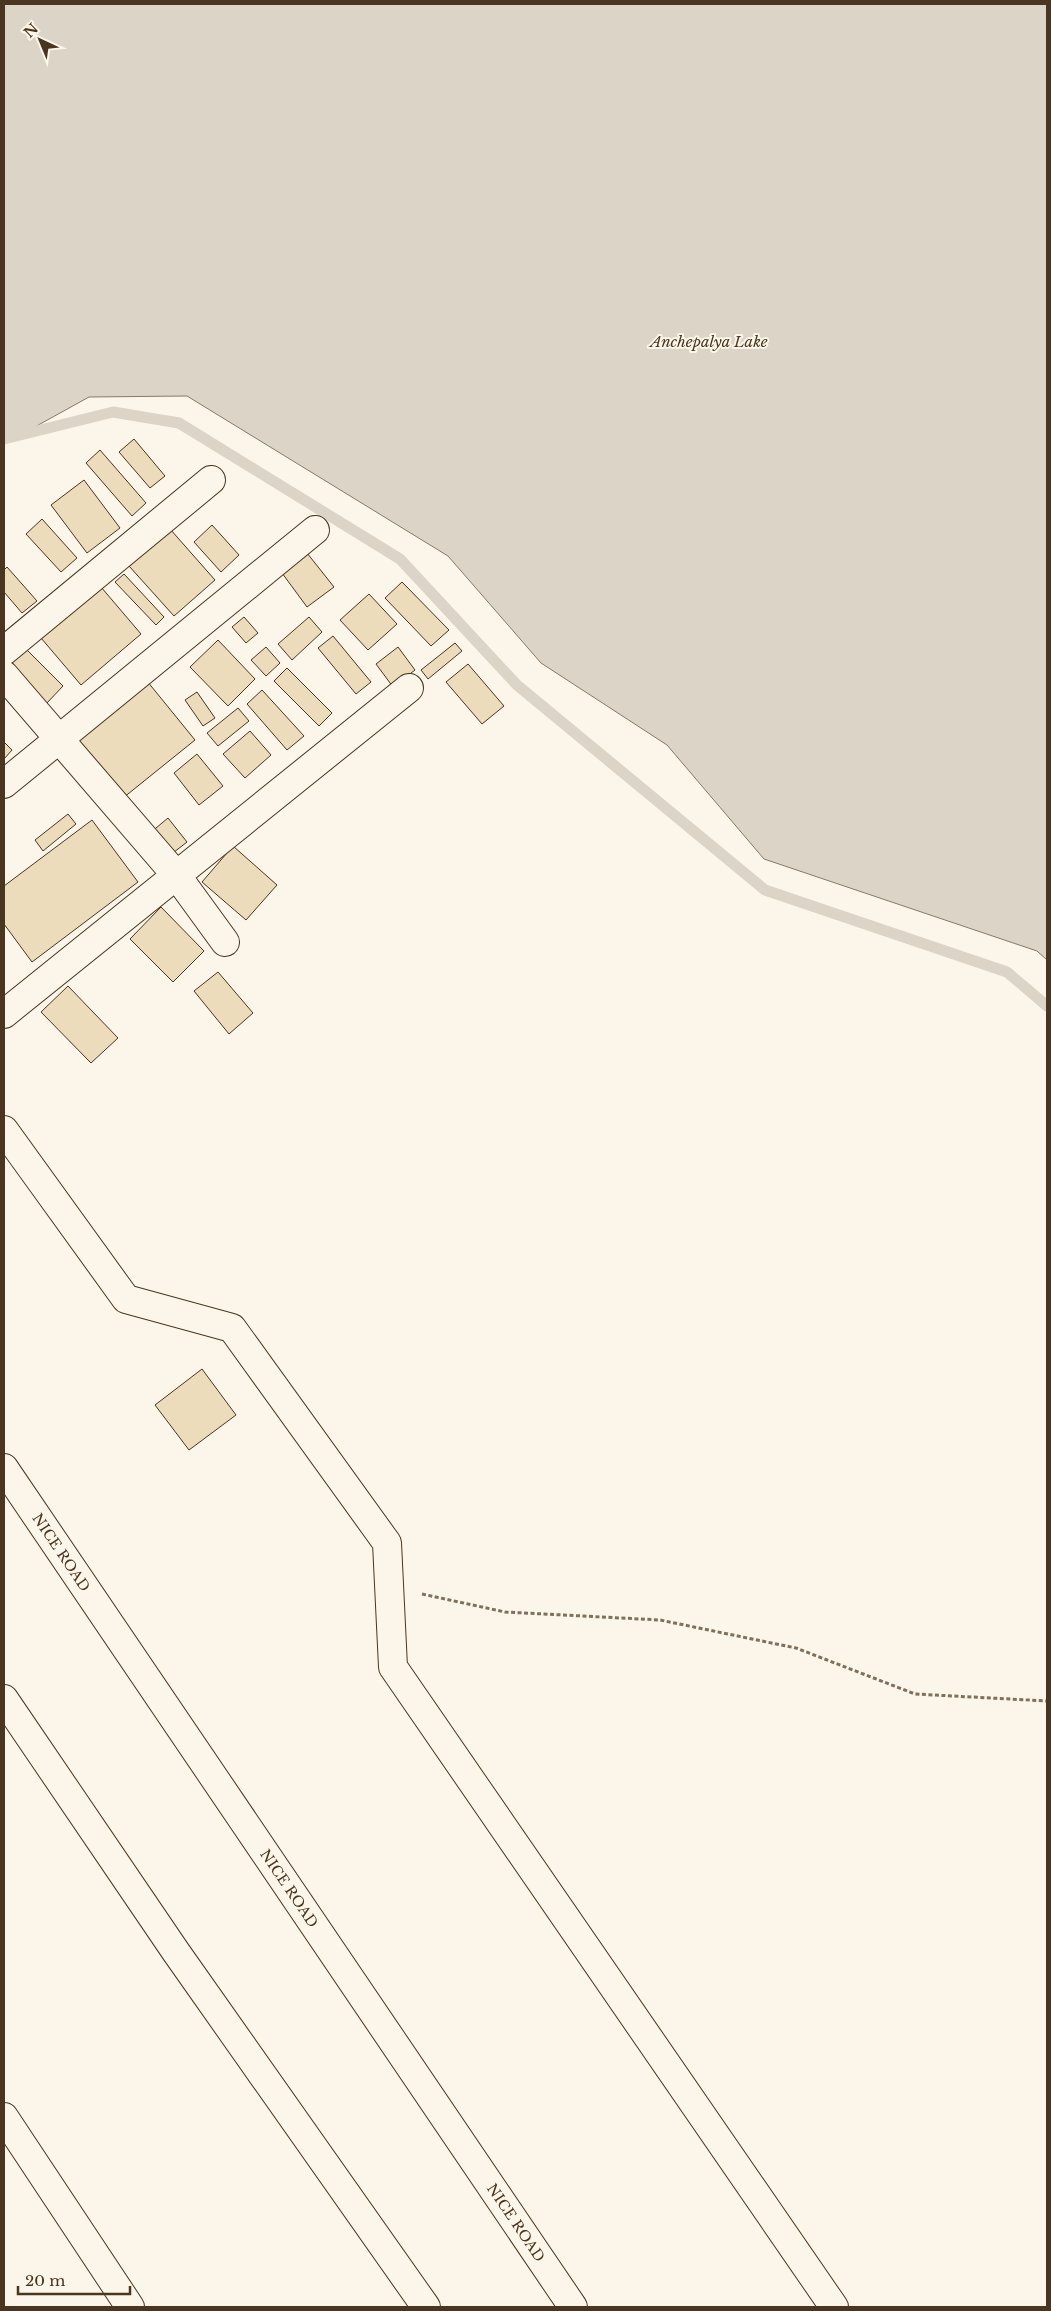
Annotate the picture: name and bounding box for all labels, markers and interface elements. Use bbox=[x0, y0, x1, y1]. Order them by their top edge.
north arrow bbox=[15, 15, 65, 65]
text: N bbox=[20, 20, 42, 42]
water label: Anchepalya Lake bbox=[648, 332, 768, 351]
street label: NICE ROAD bbox=[28, 1510, 94, 1595]
street label: NICE ROAD bbox=[256, 1846, 322, 1931]
street label: NICE ROAD bbox=[483, 2180, 549, 2265]
scale bar bbox=[18, 2264, 130, 2296]
text: 20 m bbox=[25, 2271, 65, 2290]

